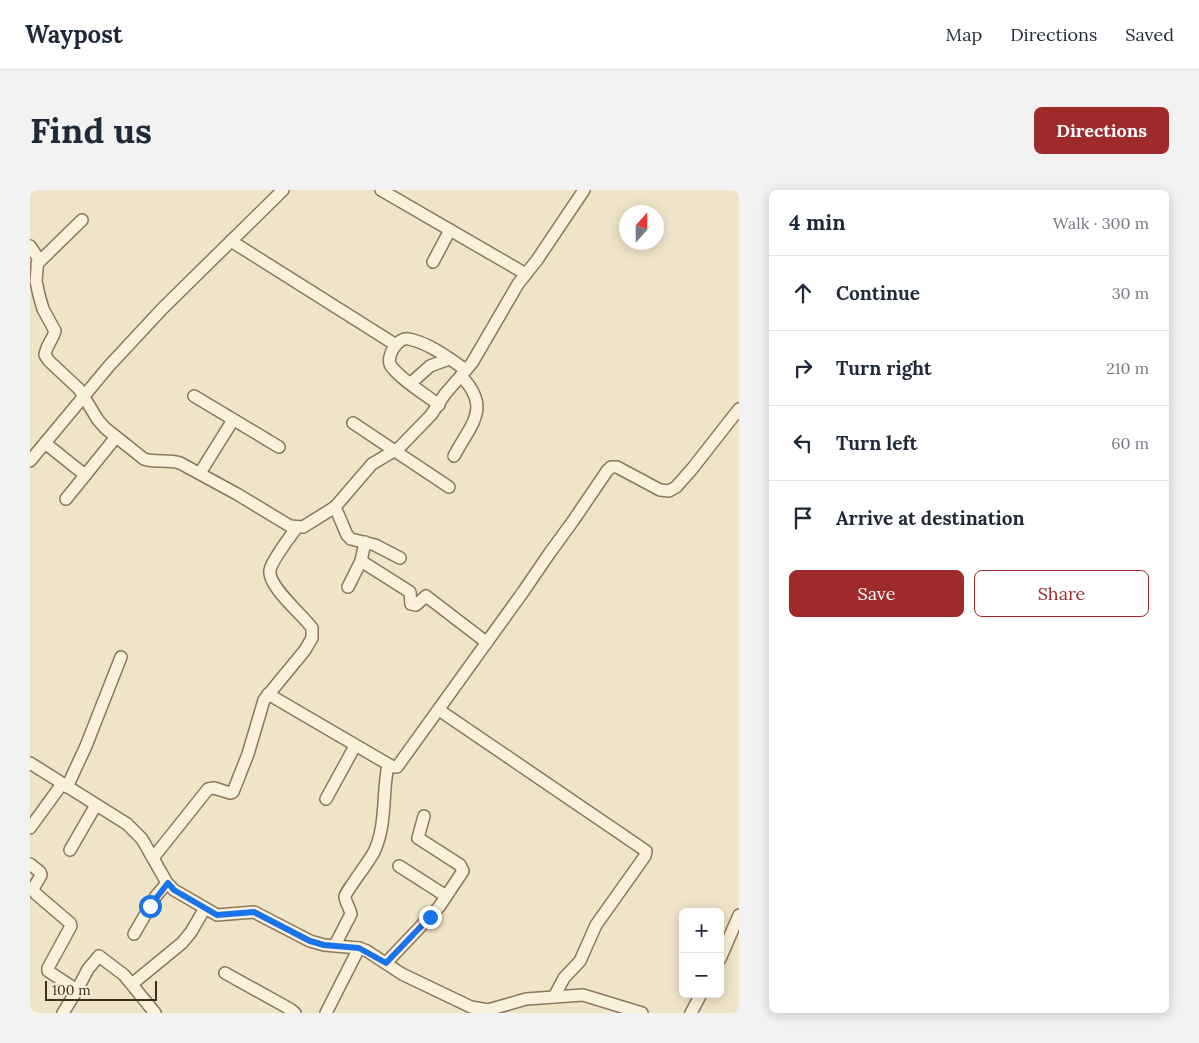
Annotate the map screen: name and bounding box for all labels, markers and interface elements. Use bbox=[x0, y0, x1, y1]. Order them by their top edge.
text: Waypost bbox=[25, 19, 123, 50]
text: Map bbox=[946, 23, 982, 46]
text: Directions bbox=[1010, 23, 1097, 46]
text: Saved bbox=[1125, 23, 1174, 46]
button: Directions bbox=[1034, 107, 1169, 154]
text: Find us bbox=[30, 108, 152, 153]
north arrow bbox=[619, 205, 664, 250]
text: 4 min bbox=[789, 209, 846, 236]
text: Walk · 300 m bbox=[1053, 213, 1149, 233]
icon: ahead bbox=[789, 279, 817, 307]
text: Continue bbox=[836, 281, 920, 305]
text: 30 m bbox=[1112, 283, 1149, 303]
icon: right bbox=[789, 354, 817, 382]
text: Turn right bbox=[836, 356, 932, 380]
text: 210 m bbox=[1106, 358, 1149, 378]
icon: left bbox=[789, 429, 817, 457]
text: Turn left bbox=[836, 431, 917, 455]
text: 60 m bbox=[1111, 433, 1149, 453]
icon: arrive bbox=[789, 504, 817, 532]
text: Arrive at destination bbox=[836, 506, 1025, 530]
button: Save bbox=[789, 570, 964, 617]
button: Share bbox=[974, 570, 1149, 617]
route start bbox=[139, 895, 162, 918]
route end bbox=[419, 906, 442, 929]
map controls bbox=[679, 908, 724, 998]
button: + bbox=[679, 908, 724, 953]
button: − bbox=[679, 953, 724, 998]
scale bar bbox=[45, 978, 158, 1001]
text: 100 m bbox=[52, 981, 91, 999]

